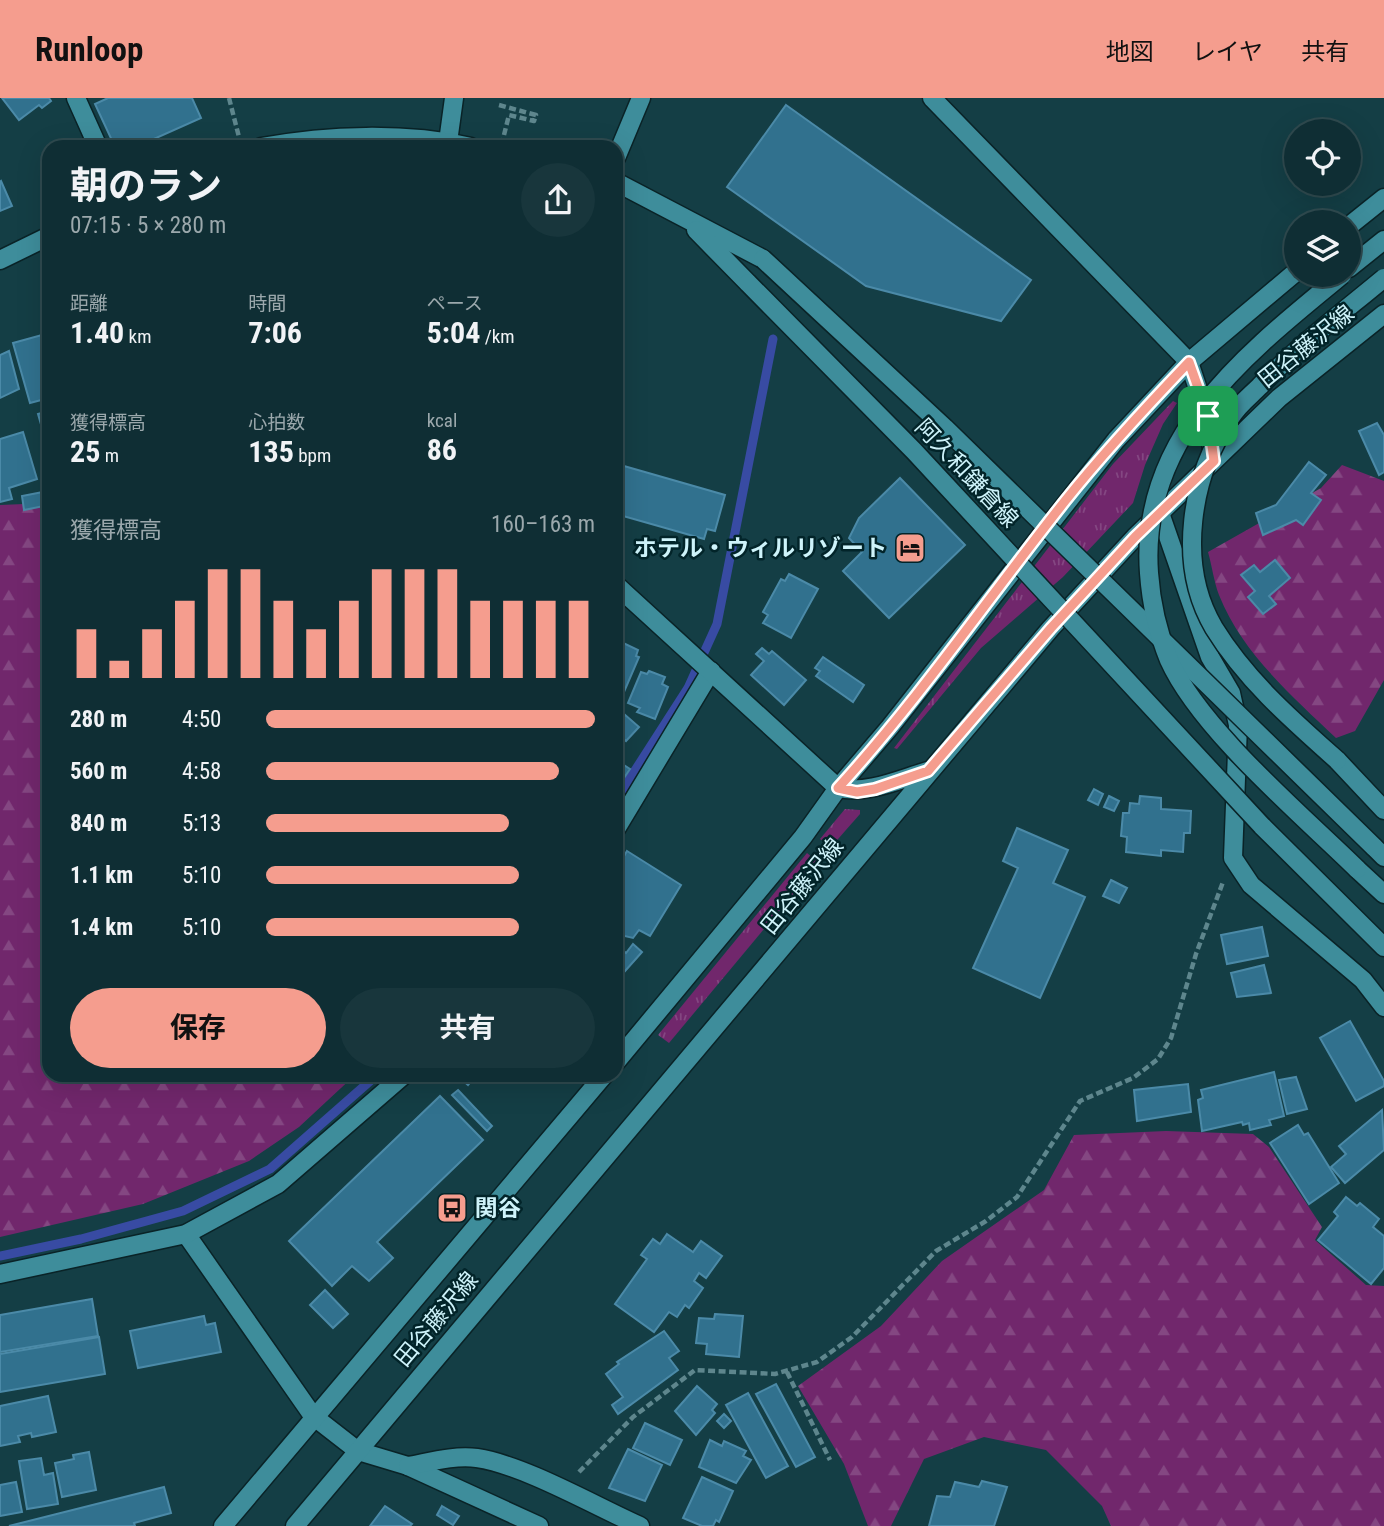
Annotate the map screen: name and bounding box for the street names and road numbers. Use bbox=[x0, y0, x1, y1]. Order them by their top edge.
street label: 田谷藤沢線 bbox=[1253, 300, 1359, 393]
street label: 阿久和鎌倉線 bbox=[910, 414, 1024, 533]
street label: 田谷藤沢線 bbox=[756, 833, 849, 939]
street label: 田谷藤沢線 bbox=[389, 1267, 484, 1372]

